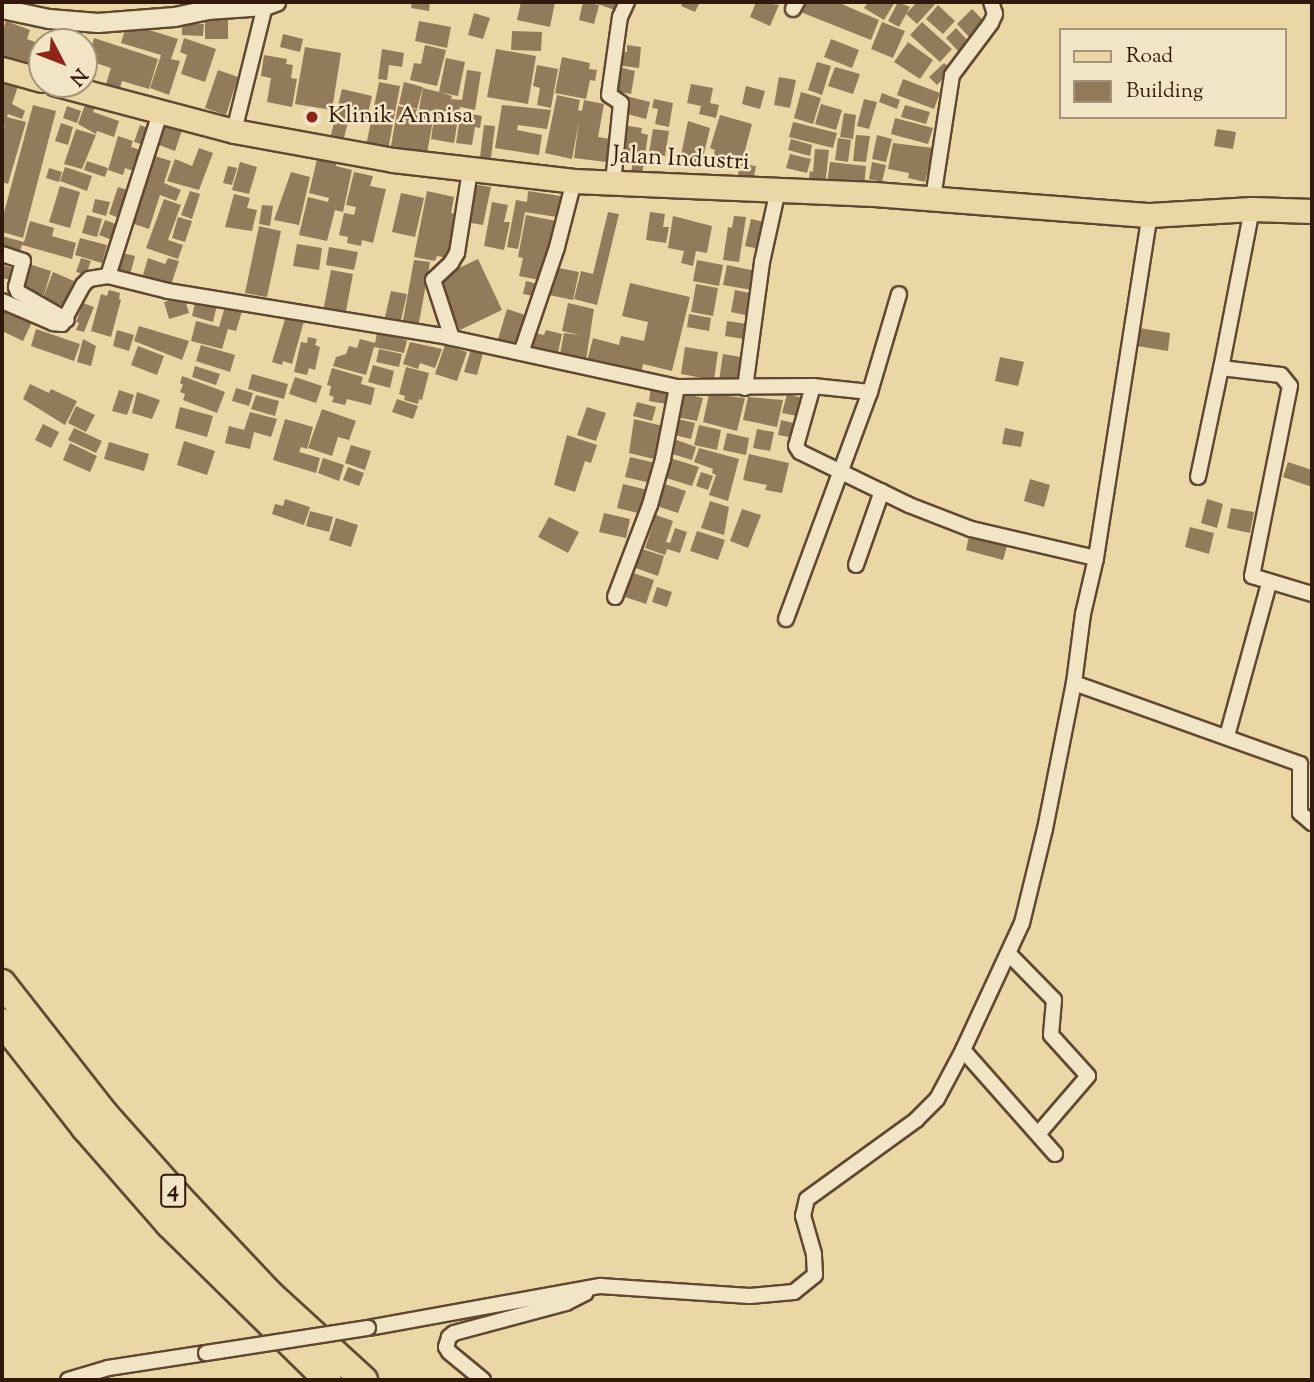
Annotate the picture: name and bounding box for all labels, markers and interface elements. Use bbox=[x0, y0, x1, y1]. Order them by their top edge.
north arrow bbox=[28, 28, 98, 98]
legend bbox=[1058, 28, 1286, 119]
text: Road bbox=[1126, 42, 1173, 72]
text: N bbox=[62, 61, 93, 91]
text: Building bbox=[1126, 77, 1203, 107]
place label: Klinik Annisa bbox=[328, 103, 473, 131]
marker: Klinik Annisa bbox=[302, 107, 322, 127]
street label: Jalan Industri bbox=[612, 142, 750, 178]
road number: 4 bbox=[159, 1172, 187, 1210]

